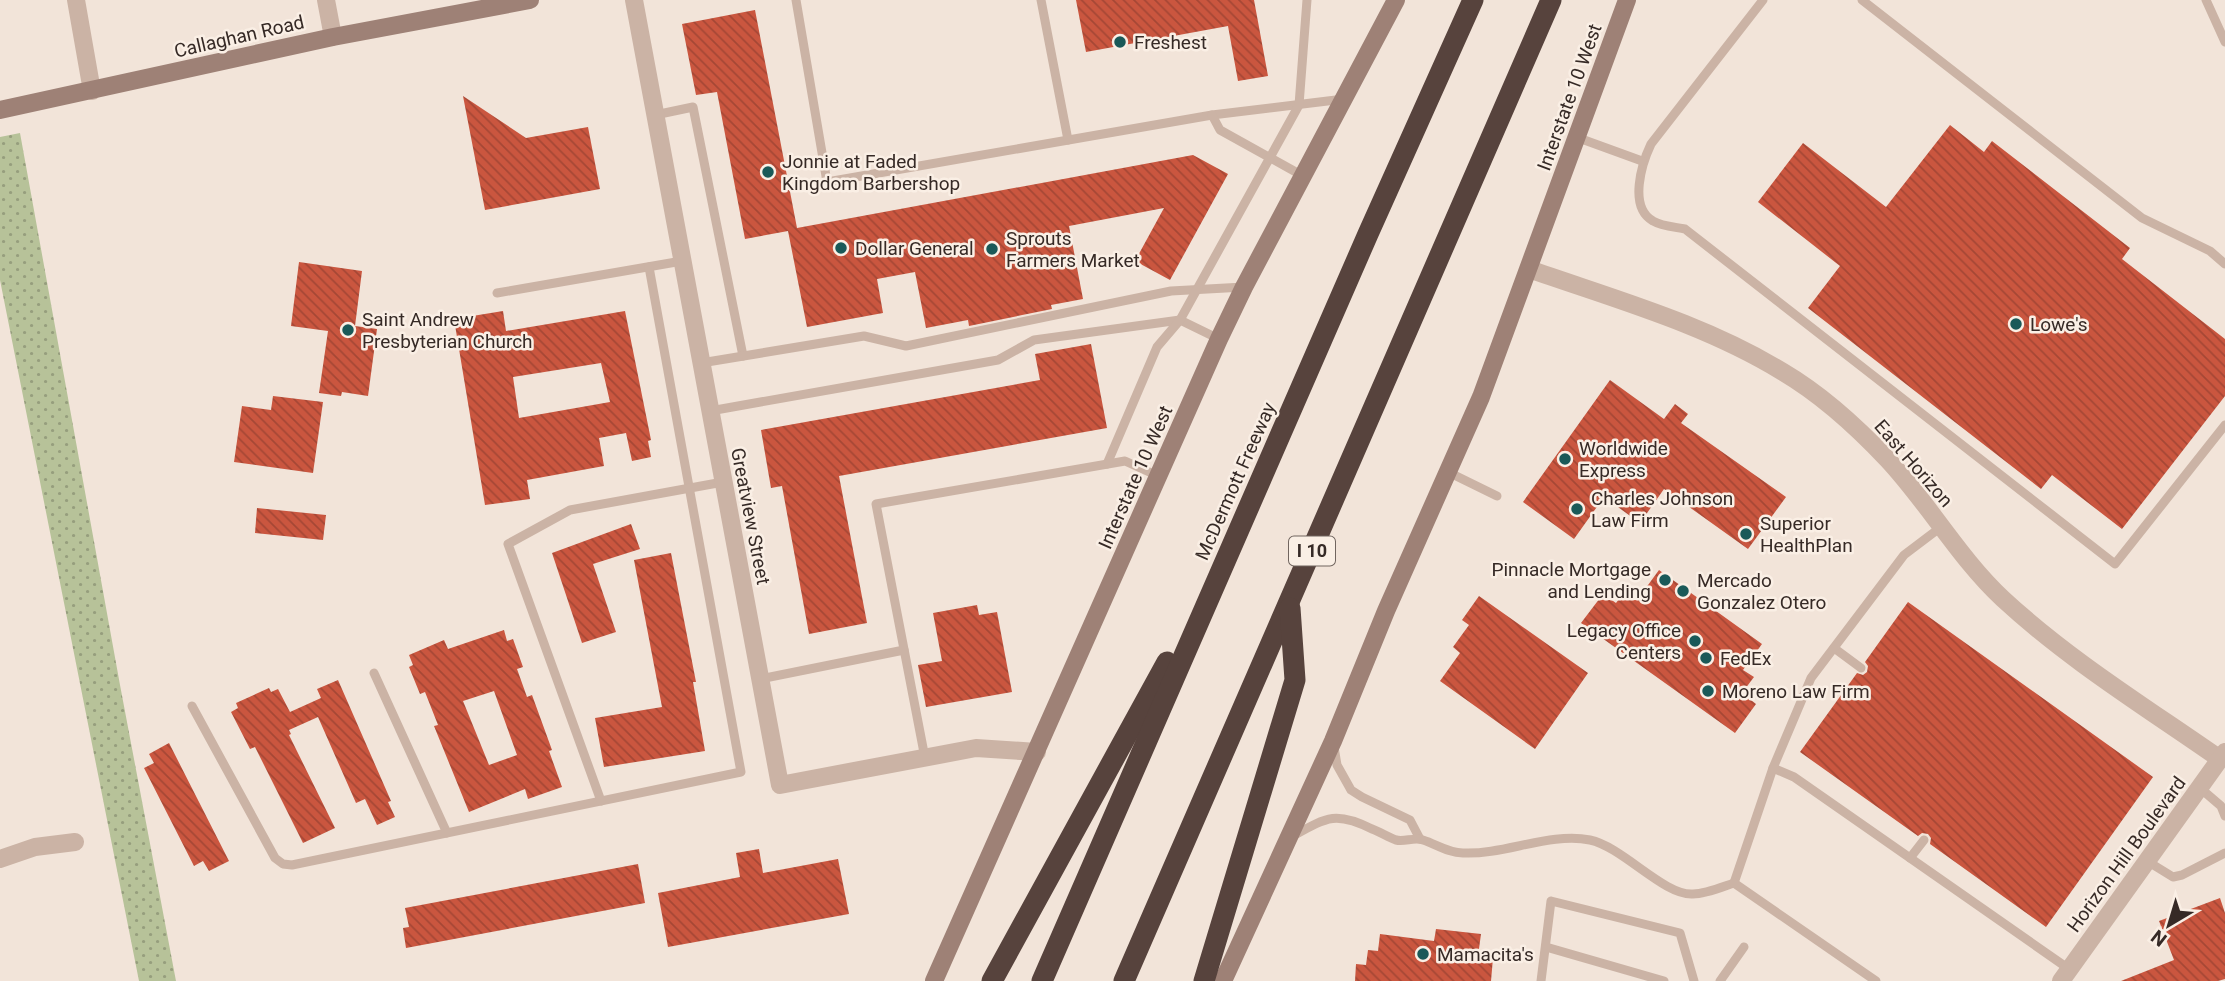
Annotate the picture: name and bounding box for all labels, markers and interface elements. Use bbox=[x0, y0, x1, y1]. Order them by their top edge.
street label: Callaghan Road bbox=[172, 10, 306, 63]
street label: Interstate 10 West bbox=[1532, 21, 1607, 174]
place label: Freshest bbox=[1134, 31, 1207, 54]
marker: Freshest bbox=[1112, 34, 1128, 50]
place label: Jonnie at Faded Kingdom Barbershop bbox=[782, 150, 960, 195]
marker: Jonnie at Faded Kingdom Barbershop bbox=[760, 164, 776, 180]
place label: Sprouts Farmers Market bbox=[1006, 227, 1140, 272]
place label: Dollar General bbox=[855, 237, 974, 260]
marker: Dollar General bbox=[833, 240, 849, 256]
marker: Sprouts Farmers Market bbox=[984, 241, 1000, 257]
place label: Saint Andrew Presbyterian Church bbox=[362, 308, 533, 353]
place label: Lowe's bbox=[2030, 313, 2088, 336]
marker: Lowe's bbox=[2008, 316, 2024, 332]
marker: Saint Andrew Presbyterian Church bbox=[340, 322, 356, 338]
street label: McDermott Freeway bbox=[1190, 399, 1281, 564]
street label: Interstate 10 West bbox=[1094, 402, 1177, 552]
street label: East Horizon bbox=[1870, 415, 1958, 512]
place label: Worldwide Express bbox=[1579, 437, 1668, 482]
street label: Greatview Street bbox=[726, 446, 775, 586]
marker: Worldwide Express bbox=[1557, 451, 1573, 467]
place label: Charles Johnson Law Firm bbox=[1591, 487, 1733, 532]
marker: Charles Johnson Law Firm bbox=[1569, 501, 1585, 517]
place label: Superior HealthPlan bbox=[1760, 512, 1853, 557]
marker: Superior HealthPlan bbox=[1738, 526, 1754, 542]
road number: I 10 bbox=[1289, 536, 1335, 566]
place label: Pinnacle Mortgage and Lending bbox=[1491, 558, 1651, 603]
place label: Mercado Gonzalez Otero bbox=[1697, 569, 1826, 614]
marker: Pinnacle Mortgage and Lending bbox=[1657, 572, 1673, 588]
marker: Mercado Gonzalez Otero bbox=[1675, 583, 1691, 599]
place label: Legacy Office Centers bbox=[1567, 619, 1681, 664]
marker: Legacy Office Centers bbox=[1687, 633, 1703, 649]
place label: FedEx bbox=[1720, 647, 1772, 670]
marker: FedEx bbox=[1698, 650, 1714, 666]
place label: Moreno Law Firm bbox=[1722, 680, 1870, 703]
marker: Moreno Law Firm bbox=[1700, 683, 1716, 699]
street label: Horizon Hill Boulevard bbox=[2062, 772, 2191, 937]
north arrow bbox=[2134, 890, 2204, 960]
text: N bbox=[2146, 925, 2171, 951]
place label: Mamacita's bbox=[1437, 943, 1534, 966]
marker: Mamacita's bbox=[1415, 946, 1431, 962]

